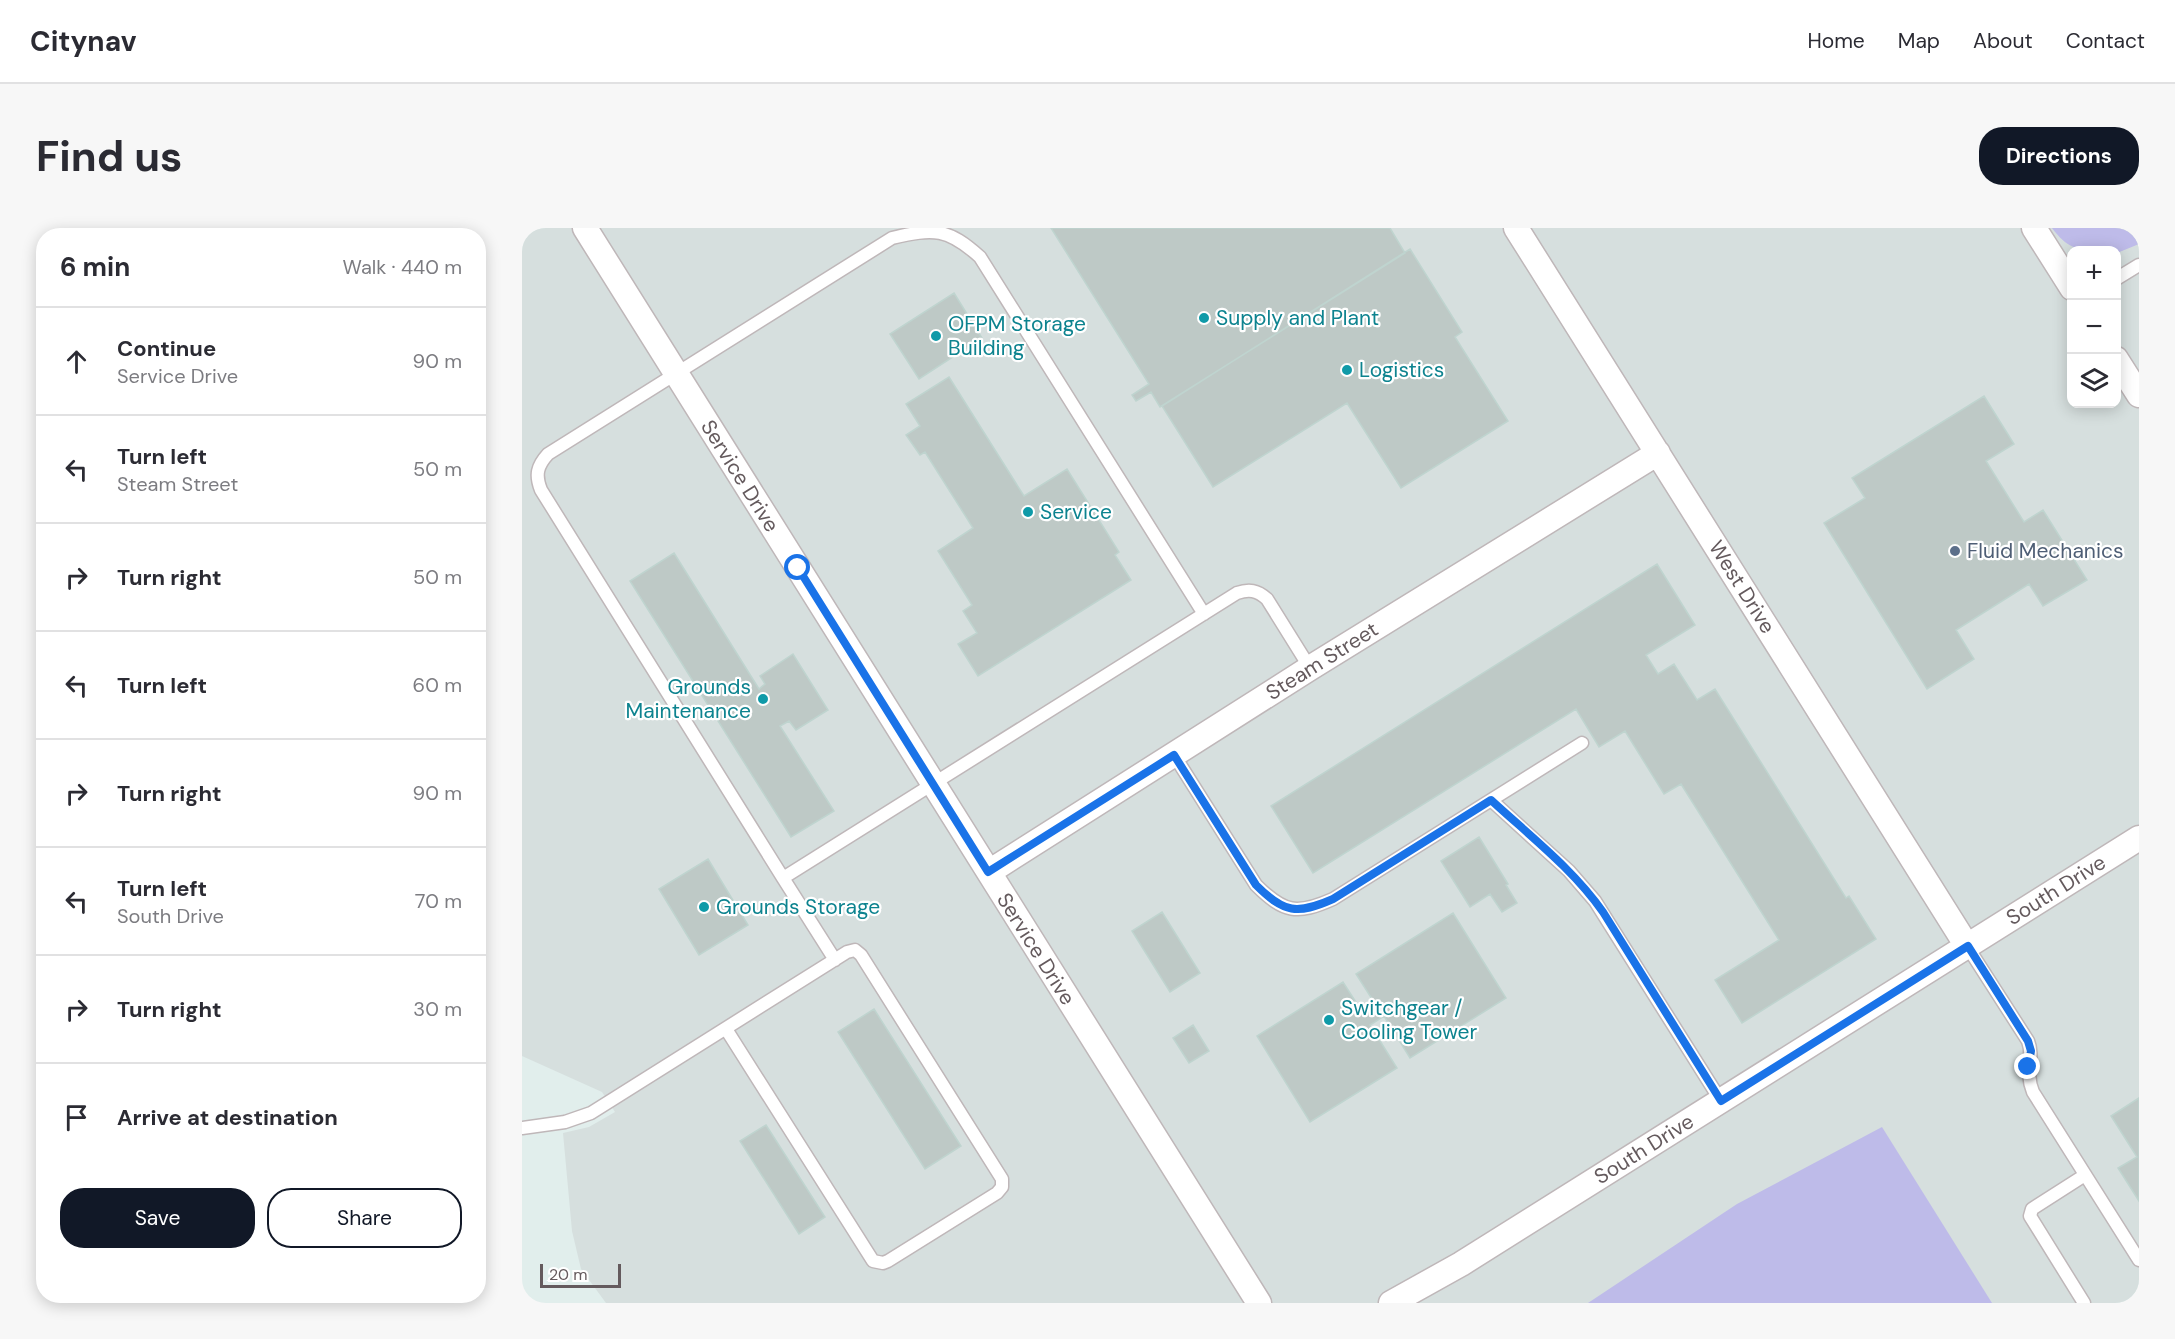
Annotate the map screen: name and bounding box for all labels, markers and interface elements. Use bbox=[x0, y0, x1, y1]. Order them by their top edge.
text: Citynav bbox=[30, 23, 136, 60]
text: Home bbox=[1807, 27, 1865, 55]
text: Map bbox=[1898, 27, 1940, 55]
text: About bbox=[1973, 27, 2033, 55]
text: Contact bbox=[2066, 27, 2145, 55]
button: Directions bbox=[1979, 127, 2139, 185]
text: Find us bbox=[36, 129, 182, 184]
map controls bbox=[2067, 246, 2121, 408]
button: + bbox=[2067, 246, 2121, 300]
text: 6 min bbox=[60, 250, 130, 284]
text: Walk · 440 m bbox=[343, 254, 462, 280]
button: − bbox=[2067, 300, 2121, 354]
place label: Supply and Plant bbox=[1216, 304, 1379, 332]
place label: OFPM Storage Building bbox=[948, 310, 1086, 362]
marker: Supply and Plant bbox=[1197, 311, 1211, 325]
marker: OFPM Storage Building bbox=[929, 329, 943, 343]
text: Continue bbox=[117, 334, 216, 363]
icon: ahead bbox=[60, 345, 93, 378]
text: 90 m bbox=[413, 348, 462, 374]
button: layers bbox=[2067, 354, 2121, 408]
place label: Logistics bbox=[1359, 356, 1444, 384]
text: Service Drive bbox=[117, 363, 238, 389]
marker: Logistics bbox=[1340, 363, 1354, 377]
street label: Service Drive bbox=[694, 415, 786, 537]
text: Turn left bbox=[117, 442, 207, 471]
icon: left bbox=[60, 453, 93, 486]
text: 50 m bbox=[413, 456, 462, 482]
text: Steam Street bbox=[117, 471, 238, 497]
place label: Service bbox=[1040, 498, 1112, 526]
marker: Service bbox=[1021, 505, 1035, 519]
street label: West Drive bbox=[1702, 535, 1782, 639]
place label: Fluid Mechanics bbox=[1967, 537, 2124, 565]
marker: Fluid Mechanics bbox=[1948, 544, 1962, 558]
route start bbox=[784, 554, 810, 580]
icon: right bbox=[60, 561, 93, 594]
text: Turn right bbox=[117, 563, 222, 592]
text: 50 m bbox=[413, 564, 462, 590]
street label: Steam Street bbox=[1261, 615, 1383, 707]
icon: left bbox=[60, 669, 93, 702]
text: Turn left bbox=[117, 671, 207, 700]
text: 60 m bbox=[413, 672, 462, 698]
place label: Grounds Maintenance bbox=[625, 673, 751, 725]
marker: Grounds Maintenance bbox=[756, 692, 770, 706]
icon: right bbox=[60, 777, 93, 810]
text: Turn right bbox=[117, 779, 222, 808]
text: 90 m bbox=[413, 780, 462, 806]
street label: South Drive bbox=[2001, 848, 2111, 932]
text: Turn left bbox=[117, 874, 207, 903]
icon: left bbox=[60, 885, 93, 918]
text: 70 m bbox=[415, 888, 462, 914]
street label: Service Drive bbox=[990, 888, 1082, 1010]
place label: Grounds Storage bbox=[716, 893, 880, 921]
marker: Grounds Storage bbox=[697, 900, 711, 914]
text: South Drive bbox=[117, 903, 224, 929]
icon: right bbox=[60, 993, 93, 1026]
place label: Switchgear / Cooling Tower bbox=[1341, 994, 1478, 1046]
text: Turn right bbox=[117, 995, 222, 1024]
text: 30 m bbox=[413, 996, 462, 1022]
marker: Switchgear / Cooling Tower bbox=[1322, 1013, 1336, 1027]
route end bbox=[2014, 1053, 2040, 1079]
icon: arrive bbox=[60, 1101, 93, 1134]
text: Arrive at destination bbox=[117, 1103, 338, 1132]
street label: South Drive bbox=[1589, 1107, 1699, 1191]
button: Save bbox=[60, 1188, 255, 1248]
button: Share bbox=[267, 1188, 462, 1248]
scale bar bbox=[540, 1261, 621, 1288]
text: 20 m bbox=[549, 1264, 588, 1285]

